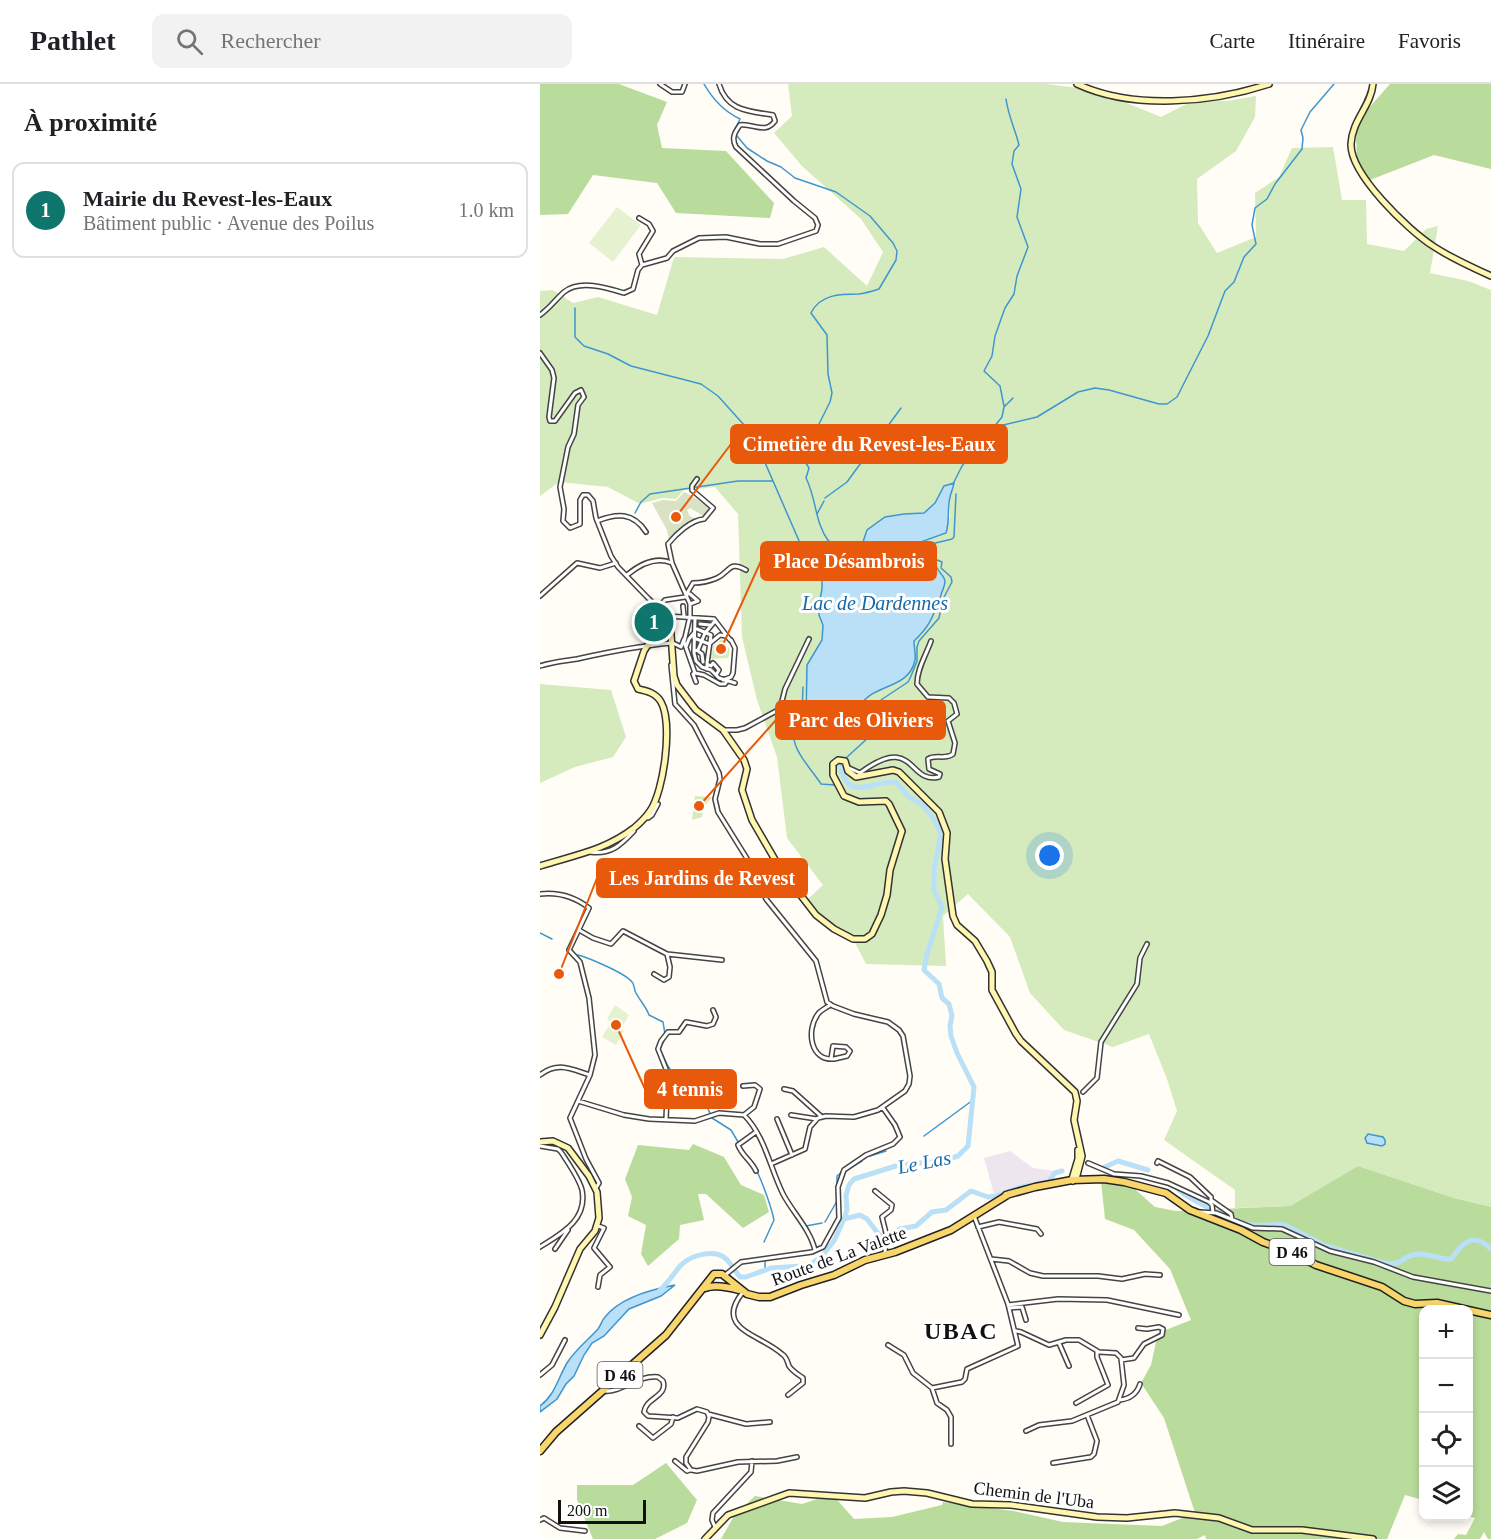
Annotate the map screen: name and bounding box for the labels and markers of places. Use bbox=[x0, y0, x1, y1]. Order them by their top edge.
callout: Cimetière du Revest-les-Eaux bbox=[731, 425, 1007, 463]
callout: Place Désambrois bbox=[761, 542, 936, 580]
pin: 1 bbox=[634, 600, 674, 644]
callout: Parc des Oliviers bbox=[776, 701, 945, 739]
callout: Les Jardins de Revest bbox=[597, 859, 807, 897]
callout: 4 tennis bbox=[645, 1070, 736, 1108]

